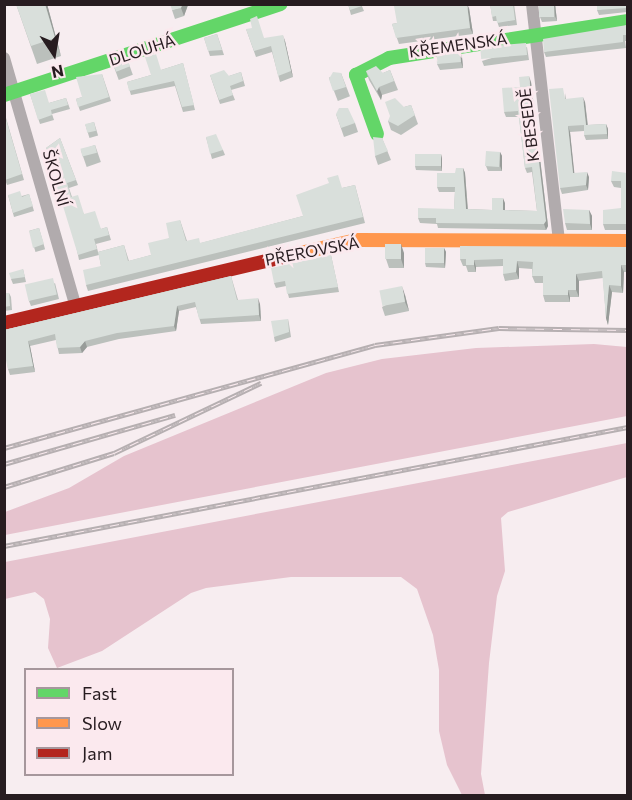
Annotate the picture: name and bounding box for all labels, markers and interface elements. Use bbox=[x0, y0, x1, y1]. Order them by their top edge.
north arrow bbox=[24, 24, 84, 84]
street label: KŘEMENSKÁ bbox=[408, 29, 508, 61]
street label: DLOUHÁ bbox=[106, 30, 178, 70]
text: N bbox=[50, 62, 66, 83]
street label: K BESEDĚ bbox=[515, 87, 543, 163]
street label: ŠKOLNÍ bbox=[39, 147, 73, 209]
street label: PŘEROVSKÁ bbox=[263, 232, 361, 270]
legend bbox=[24, 668, 234, 776]
text: Fast bbox=[82, 682, 117, 704]
text: Slow bbox=[82, 712, 122, 734]
text: Jam bbox=[82, 742, 112, 764]

